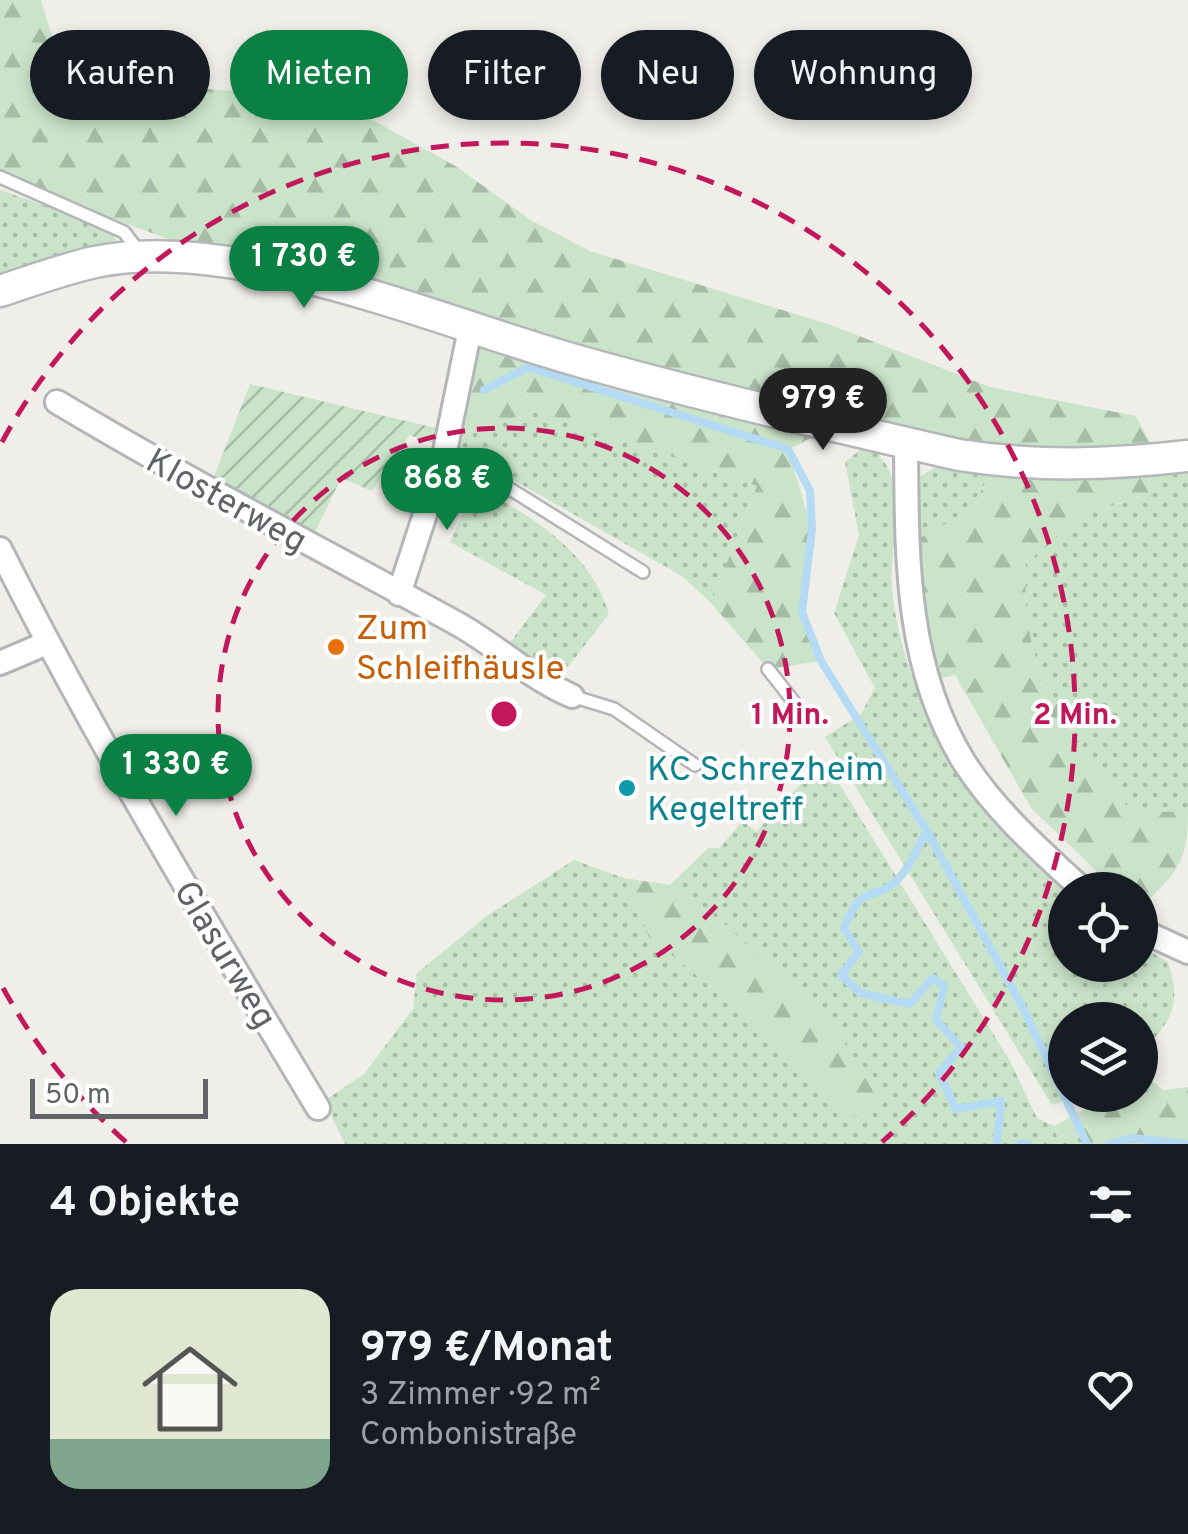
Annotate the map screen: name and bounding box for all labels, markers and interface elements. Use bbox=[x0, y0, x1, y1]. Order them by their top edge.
chip: Kaufen bbox=[30, 30, 210, 120]
chip: Mieten bbox=[230, 30, 408, 120]
chip: Filter bbox=[428, 30, 581, 120]
chip: Neu bbox=[601, 30, 734, 120]
chip: Wohnung bbox=[754, 30, 972, 120]
pin: 1 730 € bbox=[212, 226, 396, 311]
text: 1 730 € bbox=[251, 238, 357, 278]
pin: 979 € bbox=[753, 368, 893, 453]
text: 979 € bbox=[781, 380, 865, 420]
street label: Klosterweg bbox=[137, 440, 314, 565]
pin: 868 € bbox=[377, 448, 517, 533]
text: 868 € bbox=[403, 460, 491, 500]
place label: Zum Schleifhäusle bbox=[356, 608, 564, 692]
marker: Zum Schleifhäusle bbox=[325, 636, 347, 658]
centre of rings bbox=[486, 696, 522, 732]
text: 1 Min. bbox=[751, 698, 829, 735]
text: 2 Min. bbox=[1033, 698, 1117, 735]
pin: 1 330 € bbox=[84, 734, 268, 819]
text: 1 330 € bbox=[122, 746, 230, 786]
place label: KC Schrezheim Kegeltreff bbox=[647, 749, 884, 833]
marker: KC Schrezheim Kegeltreff bbox=[616, 777, 638, 799]
map controls bbox=[1048, 872, 1158, 1112]
button: locate bbox=[1048, 872, 1158, 982]
street label: Glasurweg bbox=[162, 873, 285, 1038]
button: layers bbox=[1048, 1002, 1158, 1112]
scale bar bbox=[30, 1074, 208, 1118]
text: 50 m bbox=[45, 1078, 111, 1114]
icon: filters bbox=[1083, 1177, 1138, 1232]
text: 4 Objekte bbox=[50, 1178, 240, 1231]
text: 979 €/Monat bbox=[360, 1323, 613, 1376]
icon: home bbox=[130, 1329, 250, 1449]
icon: heart bbox=[1083, 1362, 1138, 1417]
text: 3 Zimmer · 92 m² bbox=[360, 1376, 601, 1416]
text: Combonistraße bbox=[360, 1416, 577, 1456]

